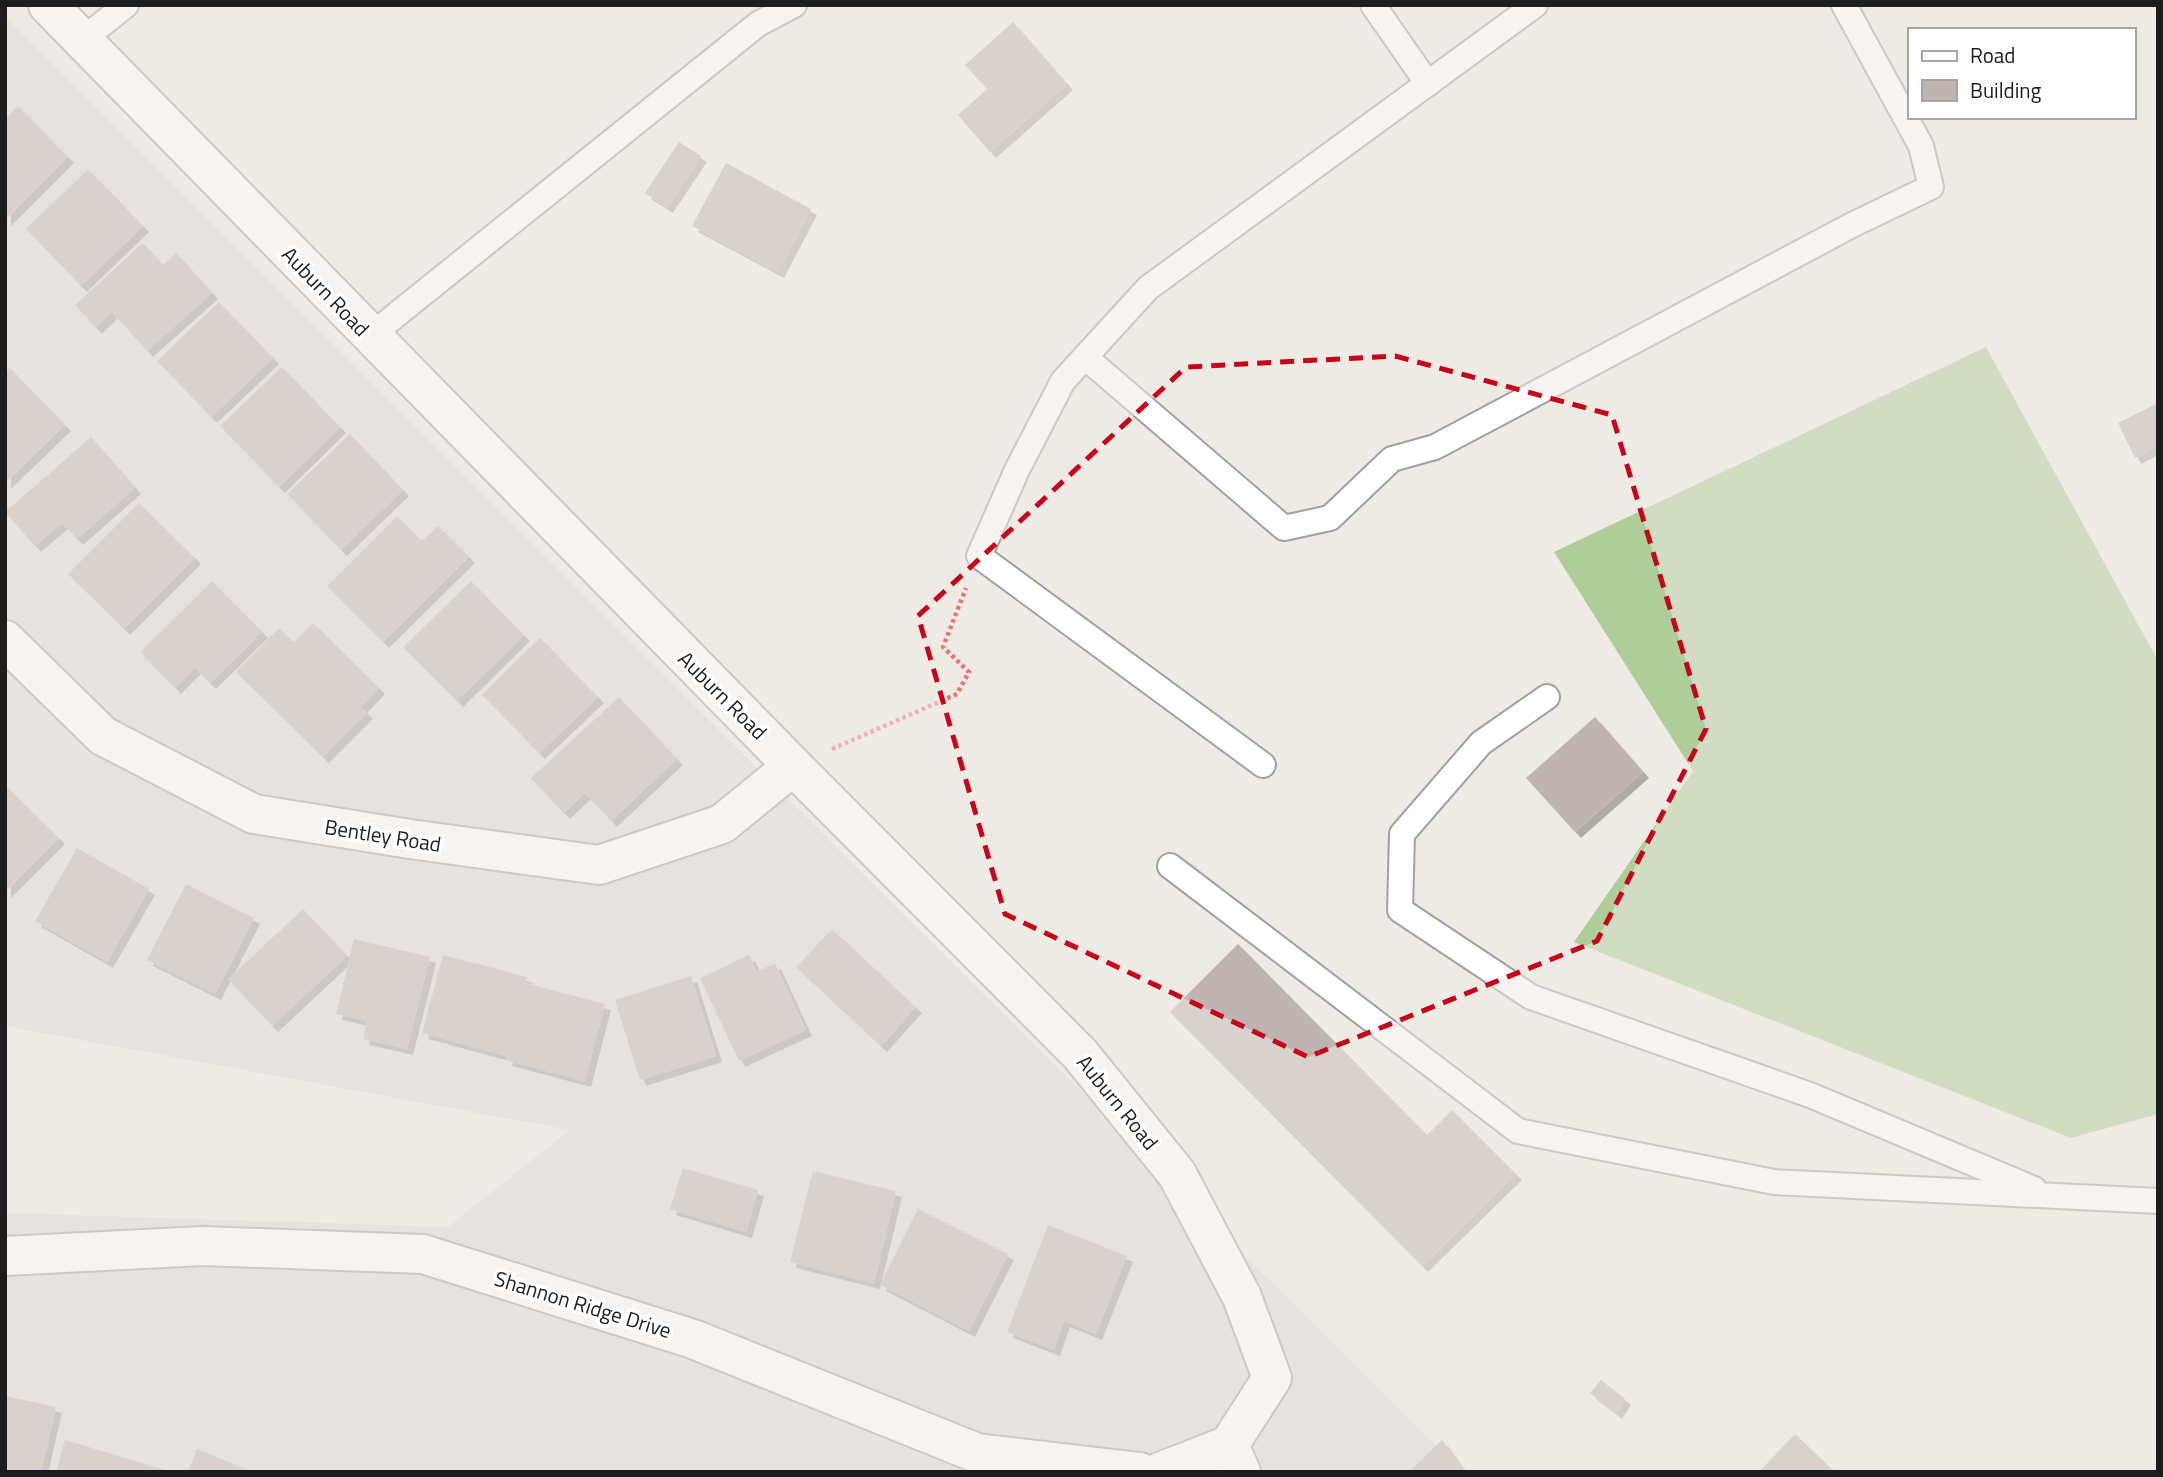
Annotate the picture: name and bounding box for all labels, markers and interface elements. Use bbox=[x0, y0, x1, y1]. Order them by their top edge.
legend bbox=[1908, 28, 2135, 119]
text: Road bbox=[1970, 39, 2015, 71]
text: Building bbox=[1970, 74, 2042, 106]
street label: Auburn Road bbox=[275, 239, 377, 343]
street label: Auburn Road bbox=[671, 643, 775, 747]
street label: Bentley Road bbox=[322, 810, 444, 860]
street label: Auburn Road bbox=[1070, 1047, 1166, 1157]
street label: Shannon Ridge Drive bbox=[491, 1262, 675, 1346]

